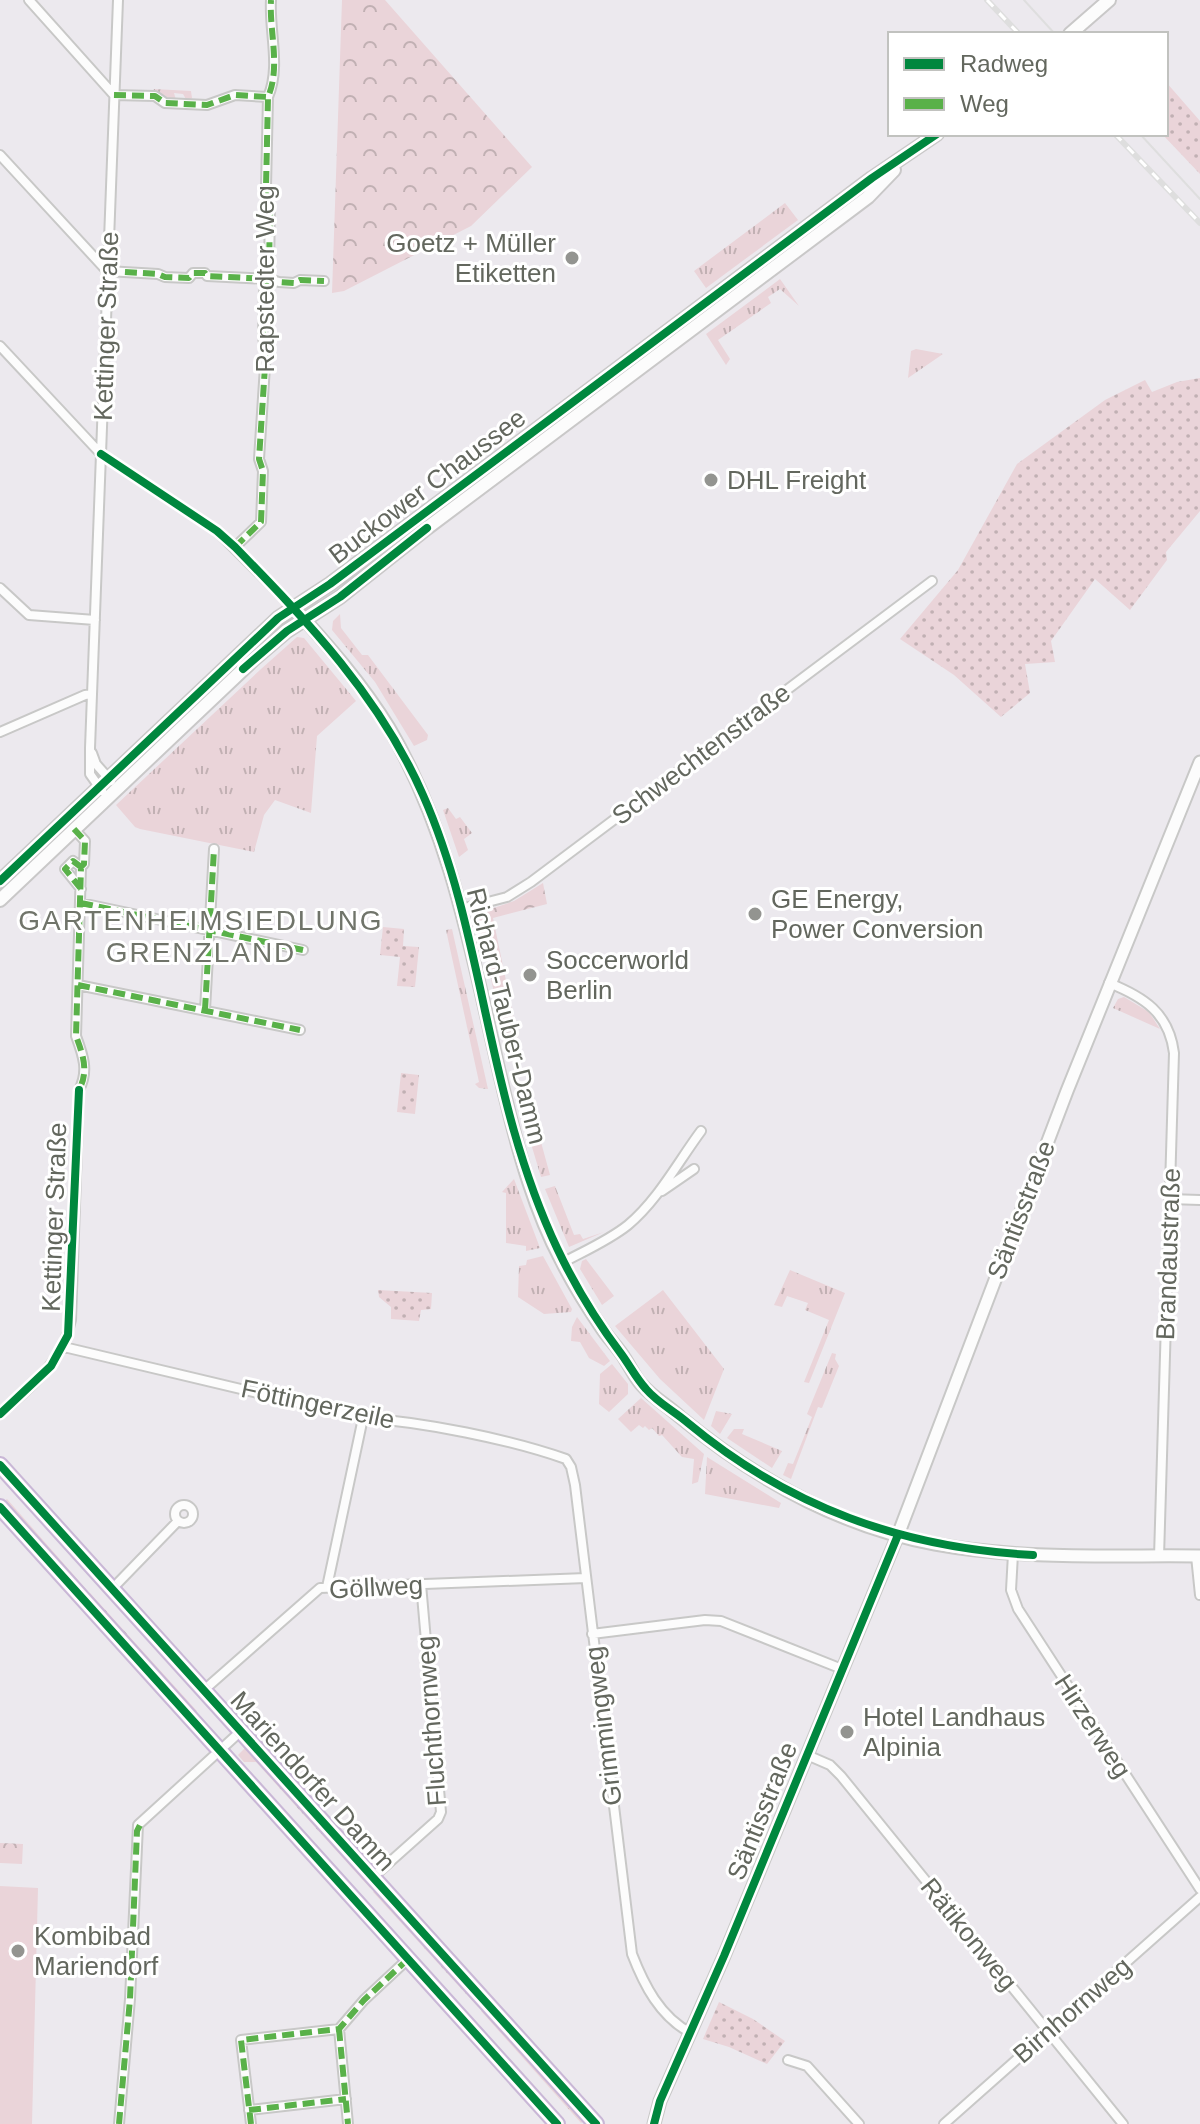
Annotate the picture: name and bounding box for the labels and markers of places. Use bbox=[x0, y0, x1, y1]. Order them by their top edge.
place label: Goetz + Müller Etiketten bbox=[386, 228, 556, 288]
marker: Goetz + Müller Etiketten bbox=[563, 249, 581, 267]
place label: DHL Freight bbox=[727, 465, 867, 495]
marker: DHL Freight bbox=[702, 471, 720, 489]
place label: GE Energy, Power Conversion bbox=[771, 884, 983, 944]
marker: GE Energy, Power Conversion bbox=[746, 905, 764, 923]
place label: Soccerworld Berlin bbox=[546, 945, 689, 1005]
marker: Soccerworld Berlin bbox=[521, 966, 539, 984]
place label: Hotel Landhaus Alpinia bbox=[863, 1702, 1045, 1762]
marker: Hotel Landhaus Alpinia bbox=[838, 1723, 856, 1741]
place label: Kombibad Mariendorf bbox=[34, 1921, 159, 1981]
marker: Kombibad Mariendorf bbox=[9, 1942, 27, 1960]

